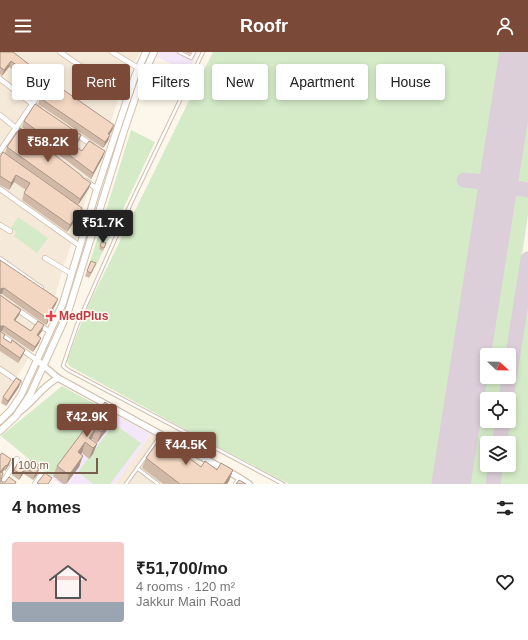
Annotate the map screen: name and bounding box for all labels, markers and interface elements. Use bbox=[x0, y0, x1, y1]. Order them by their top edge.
icon: menu bbox=[12, 15, 34, 37]
icon: person bbox=[494, 15, 516, 37]
text: Roofr bbox=[240, 16, 288, 36]
chip: Buy bbox=[12, 64, 64, 100]
chip: Rent bbox=[72, 64, 130, 100]
chip: Filters bbox=[138, 64, 204, 100]
chip: New bbox=[212, 64, 268, 100]
chip: Apartment bbox=[276, 64, 368, 100]
chip: House bbox=[376, 64, 445, 100]
pin: ₹58.2K bbox=[15, 129, 81, 163]
text: ₹58.2K bbox=[27, 134, 69, 149]
pin: ₹51.7K bbox=[70, 210, 136, 244]
text: ₹51.7K bbox=[82, 215, 124, 230]
place label: MedPlus bbox=[59, 309, 109, 323]
marker: MedPlus bbox=[46, 311, 56, 321]
north arrow bbox=[480, 348, 516, 384]
map controls bbox=[480, 348, 516, 472]
button: locate bbox=[480, 392, 516, 428]
pin: ₹42.9K bbox=[54, 404, 120, 438]
text: ₹42.9K bbox=[66, 409, 108, 424]
pin: ₹44.5K bbox=[153, 432, 219, 466]
button: layers bbox=[480, 436, 516, 472]
text: ₹44.5K bbox=[165, 437, 207, 452]
scale bar bbox=[12, 456, 98, 475]
text: 100 m bbox=[18, 459, 49, 471]
icon: filters bbox=[494, 497, 516, 519]
text: 4 homes bbox=[12, 498, 81, 517]
icon: home bbox=[44, 558, 92, 606]
text: ₹51,700/mo bbox=[136, 559, 228, 578]
icon: heart bbox=[494, 571, 516, 593]
text: 4 rooms · 120 m² bbox=[136, 579, 235, 594]
text: Jakkur Main Road bbox=[136, 594, 241, 609]

